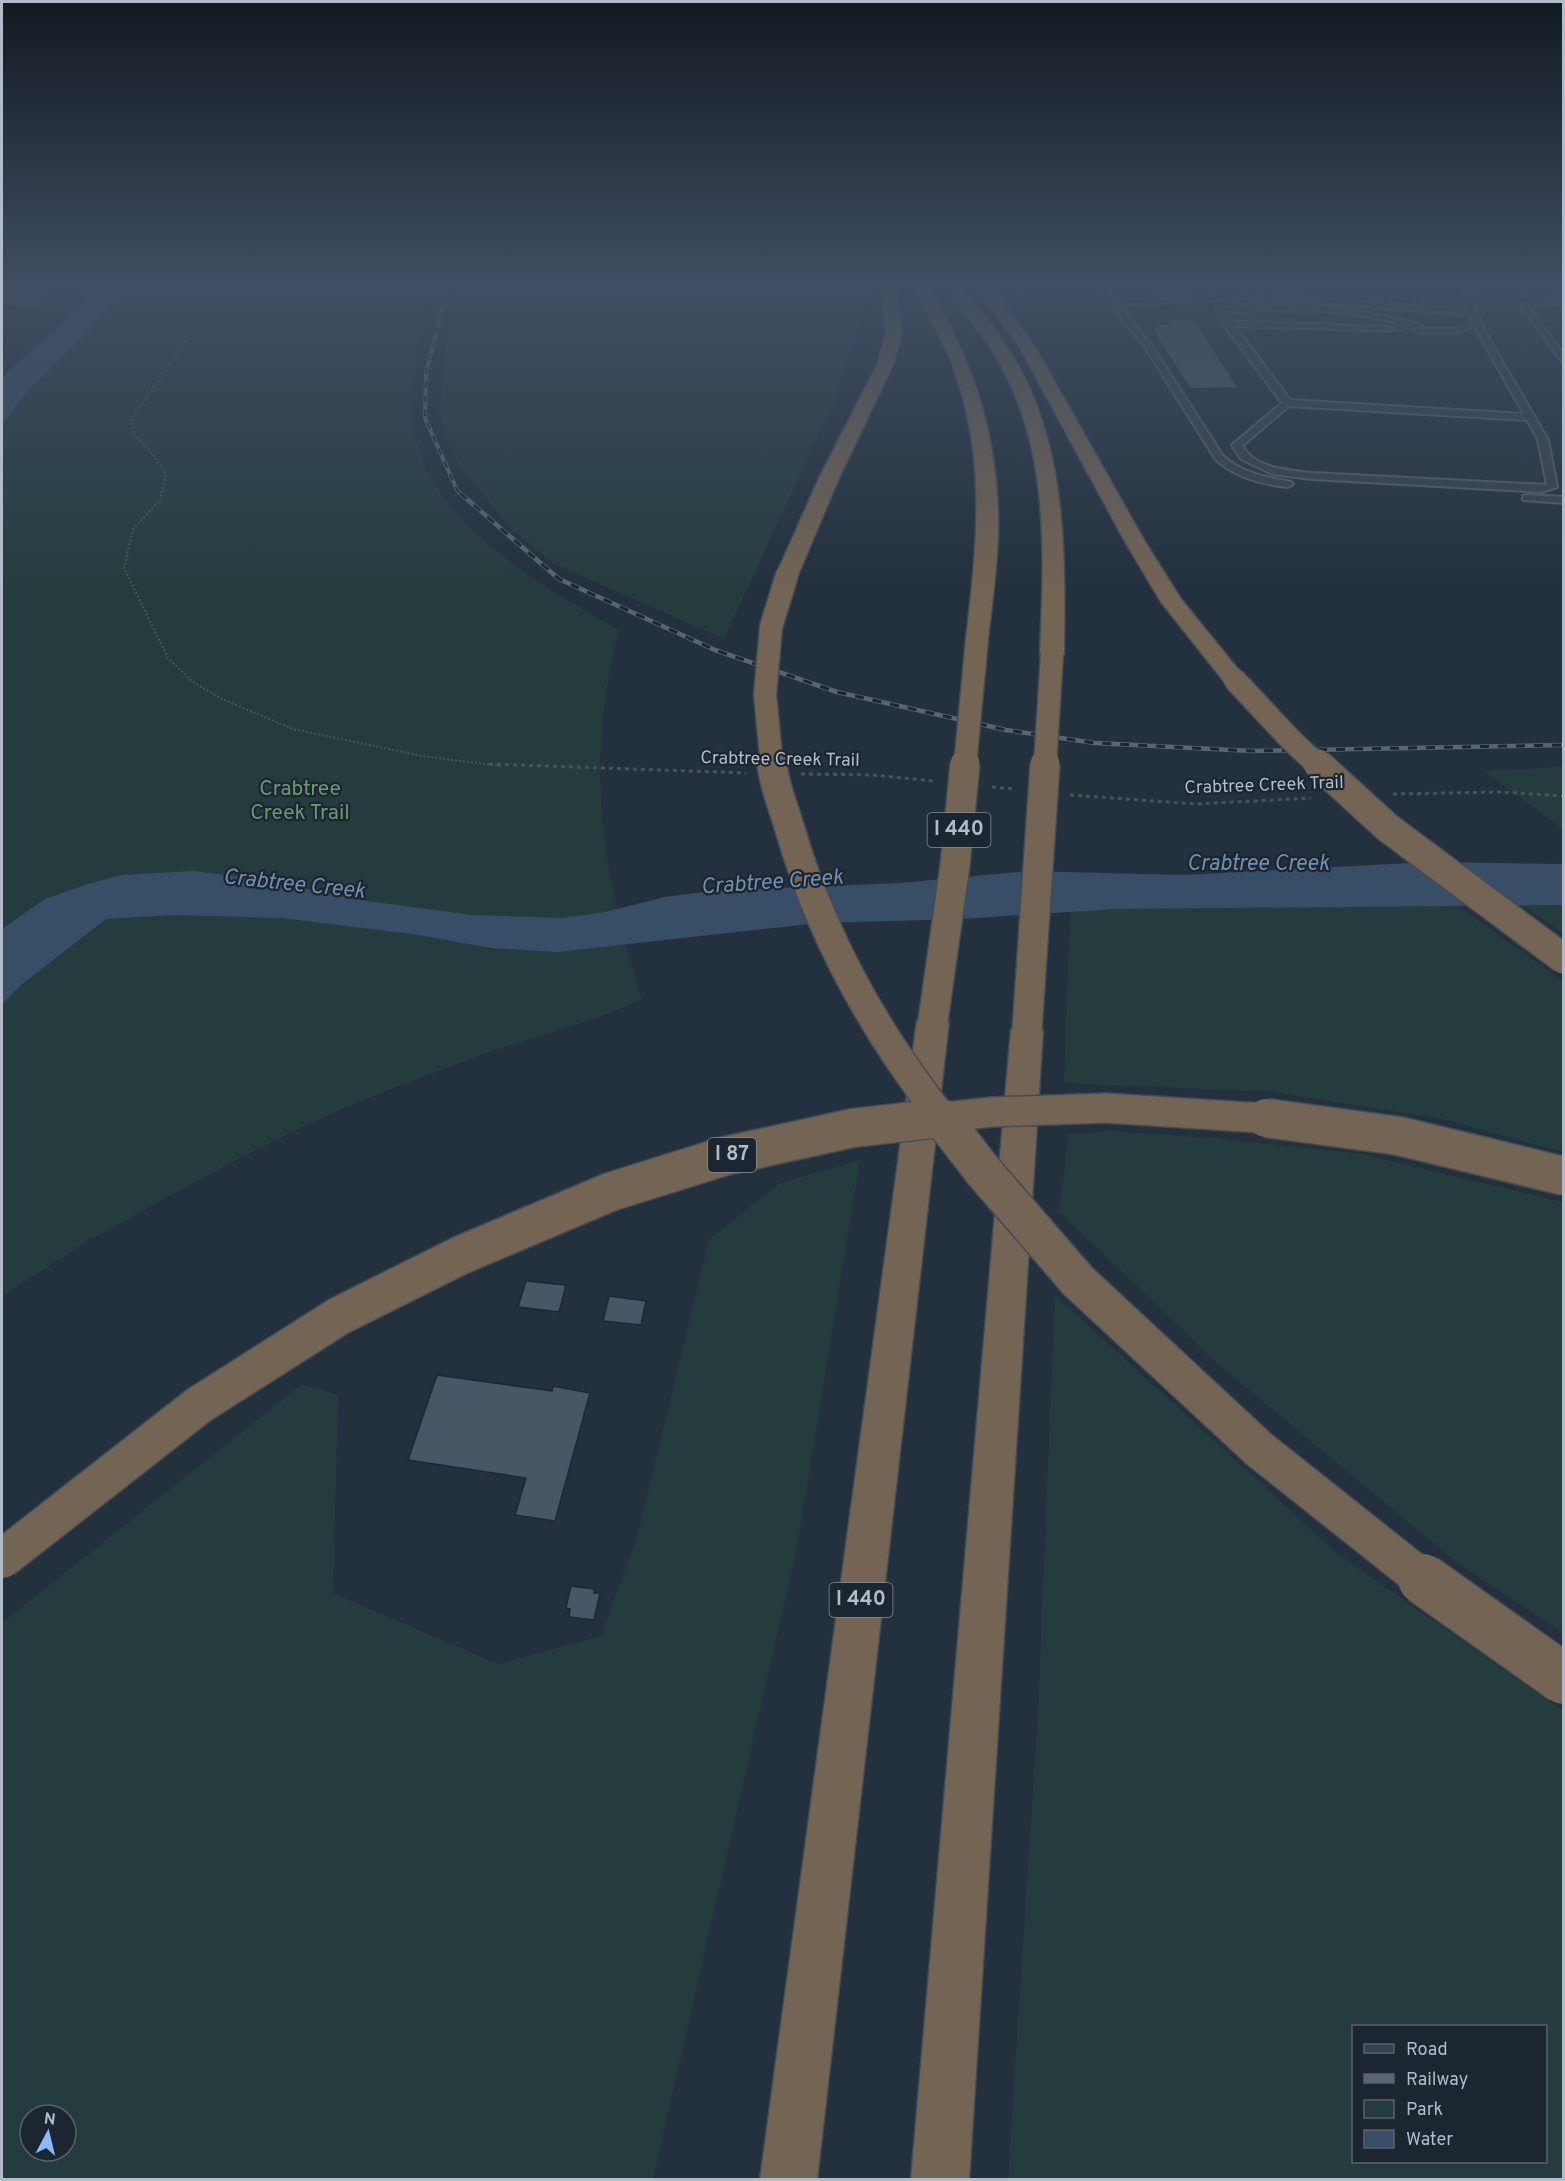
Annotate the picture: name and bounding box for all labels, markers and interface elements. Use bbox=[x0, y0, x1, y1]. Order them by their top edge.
street label: Crabtree Creek Trail bbox=[700, 747, 860, 773]
street label: Crabtree Creek Trail bbox=[1184, 772, 1344, 800]
park label: Crabtree Creek Trail bbox=[250, 776, 350, 827]
road number: I 440 bbox=[928, 813, 990, 847]
water label: Crabtree Creek bbox=[1187, 851, 1330, 878]
water label: Crabtree Creek bbox=[222, 864, 367, 906]
water label: Crabtree Creek bbox=[700, 864, 845, 901]
road number: I 87 bbox=[708, 1138, 756, 1172]
road number: I 440 bbox=[830, 1583, 892, 1617]
legend bbox=[1352, 2025, 1547, 2163]
text: Road bbox=[1406, 2039, 1448, 2062]
text: Railway bbox=[1406, 2069, 1468, 2092]
text: Park bbox=[1406, 2099, 1443, 2122]
north arrow bbox=[18, 2103, 78, 2163]
text: N bbox=[43, 2109, 57, 2131]
text: Water bbox=[1406, 2129, 1453, 2152]

